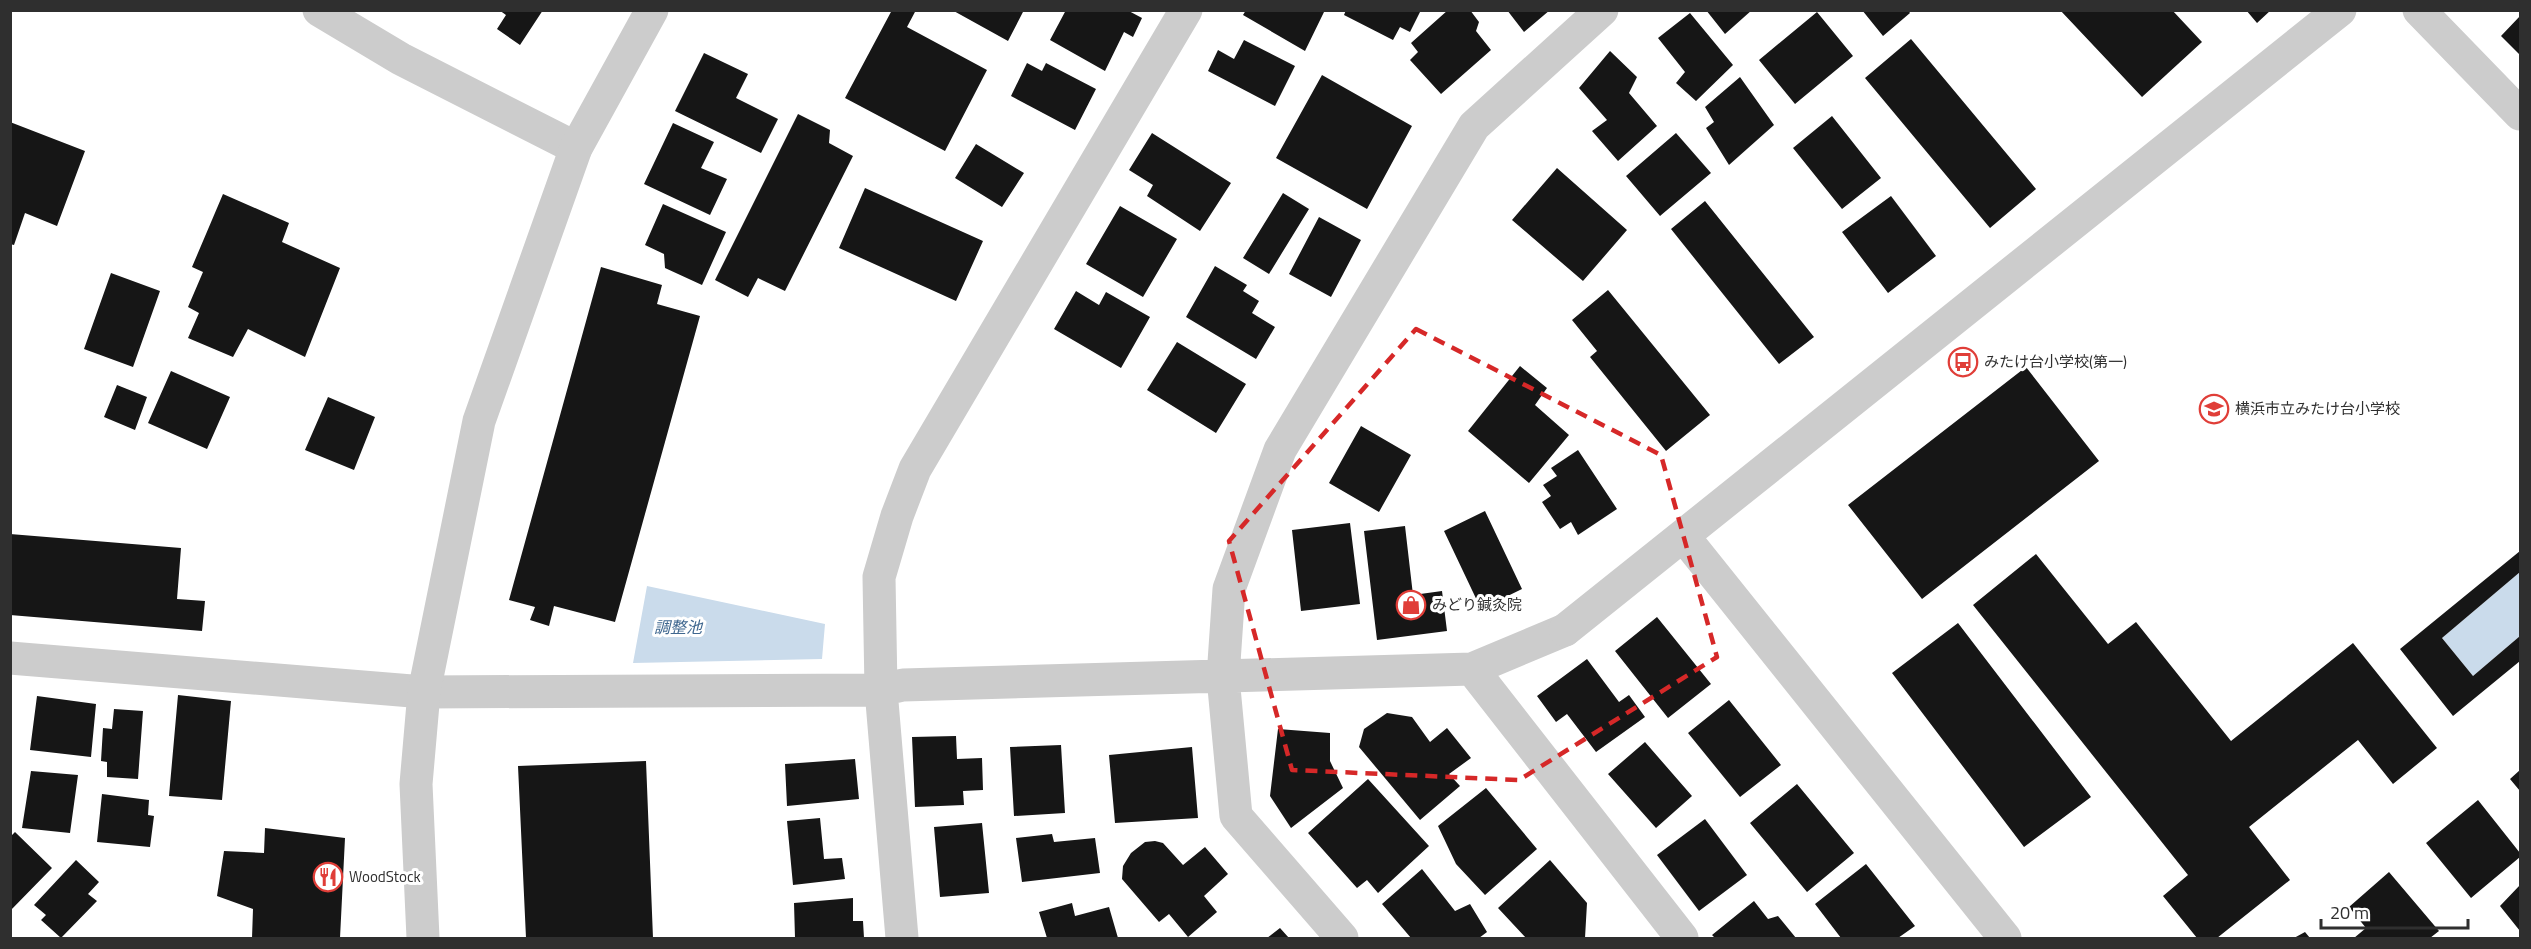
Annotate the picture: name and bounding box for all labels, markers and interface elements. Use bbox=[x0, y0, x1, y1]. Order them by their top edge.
bus stop icon: みたけ台小学校(第一) bbox=[1947, 346, 1979, 378]
place label: みたけ台小学校(第一) bbox=[1984, 350, 2127, 373]
school or university icon: 横浜市立みたけ台小学校 bbox=[2198, 393, 2230, 425]
place label: 横浜市立みたけ台小学校 bbox=[2235, 397, 2400, 420]
shop icon: みどり鍼灸院 bbox=[1395, 589, 1427, 621]
place label: みどり鍼灸院 bbox=[1432, 593, 1522, 616]
water label: 調整池 bbox=[654, 615, 704, 639]
restaurant icon: WoodStock bbox=[312, 861, 344, 893]
place label: WoodStock bbox=[349, 865, 421, 888]
scale bar bbox=[2321, 892, 2468, 930]
text: 20 m bbox=[2330, 899, 2369, 926]

